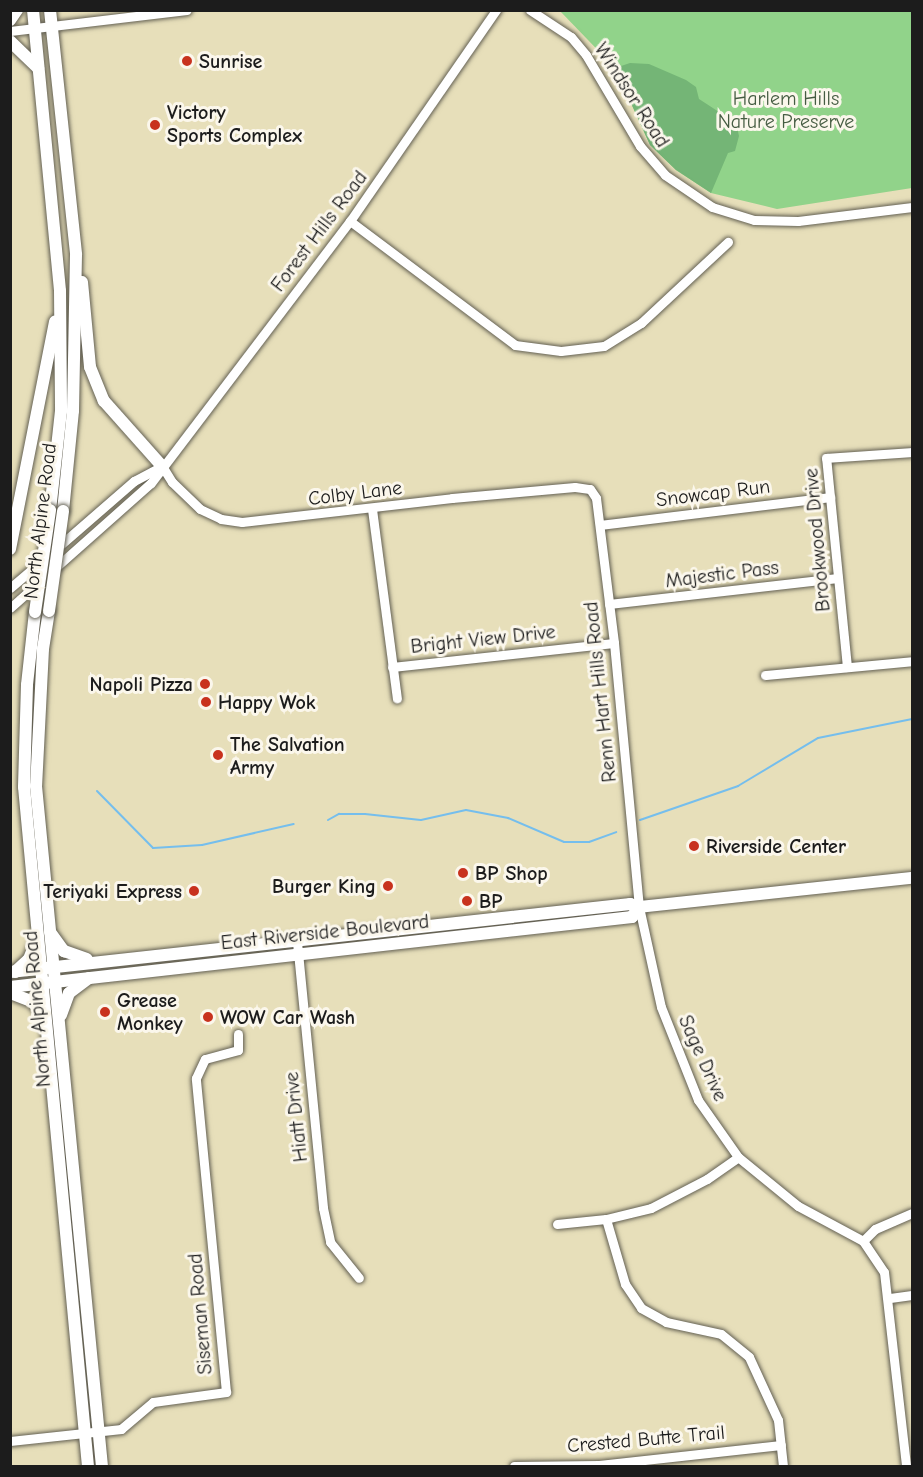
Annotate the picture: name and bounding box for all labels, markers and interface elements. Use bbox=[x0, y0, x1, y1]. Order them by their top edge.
street label: Windsor Road bbox=[589, 38, 675, 152]
place label: Sunrise bbox=[199, 49, 262, 73]
marker: Sunrise bbox=[180, 54, 194, 68]
park label: Harlem Hills Nature Preserve bbox=[718, 86, 854, 133]
place label: Victory Sports Complex bbox=[167, 101, 302, 148]
marker: Victory Sports Complex bbox=[148, 118, 162, 132]
street label: Forest Hills Road bbox=[266, 166, 372, 296]
street label: North Alpine Road bbox=[19, 442, 61, 600]
street label: Brookwood Drive bbox=[799, 467, 835, 613]
street label: Snowcap Run bbox=[655, 474, 771, 512]
street label: Colby Lane bbox=[307, 475, 403, 511]
street label: Majestic Pass bbox=[664, 555, 780, 593]
street label: Renn Hart Hills Road bbox=[579, 600, 621, 784]
street label: Bright View Drive bbox=[409, 619, 557, 659]
place label: Napoli Pizza bbox=[89, 672, 193, 696]
marker: Napoli Pizza bbox=[198, 677, 212, 691]
place label: Happy Wok bbox=[218, 690, 316, 714]
marker: Happy Wok bbox=[199, 695, 213, 709]
place label: The Salvation Army bbox=[230, 732, 345, 779]
marker: The Salvation Army bbox=[211, 748, 225, 762]
place label: Riverside Center bbox=[706, 834, 846, 858]
marker: Riverside Center bbox=[687, 839, 701, 853]
place label: BP Shop bbox=[475, 861, 548, 885]
marker: BP Shop bbox=[456, 866, 470, 880]
place label: Burger King bbox=[272, 874, 376, 898]
place label: Teriyaki Express bbox=[43, 879, 182, 903]
marker: Burger King bbox=[381, 879, 395, 893]
marker: Teriyaki Express bbox=[187, 884, 201, 898]
place label: BP bbox=[479, 889, 502, 913]
marker: BP bbox=[460, 894, 474, 908]
street label: East Riverside Boulevard bbox=[220, 909, 430, 955]
street label: North Alpine Road bbox=[18, 930, 56, 1088]
place label: Grease Monkey bbox=[117, 988, 183, 1035]
marker: Grease Monkey bbox=[98, 1005, 112, 1019]
place label: WOW Car Wash bbox=[220, 1005, 355, 1029]
marker: WOW Car Wash bbox=[201, 1010, 215, 1024]
street label: Sage Drive bbox=[673, 1011, 733, 1105]
street label: Hiatt Drive bbox=[279, 1071, 313, 1163]
street label: Siseman Road bbox=[183, 1252, 217, 1376]
street label: Crested Butte Trail bbox=[566, 1420, 726, 1458]

